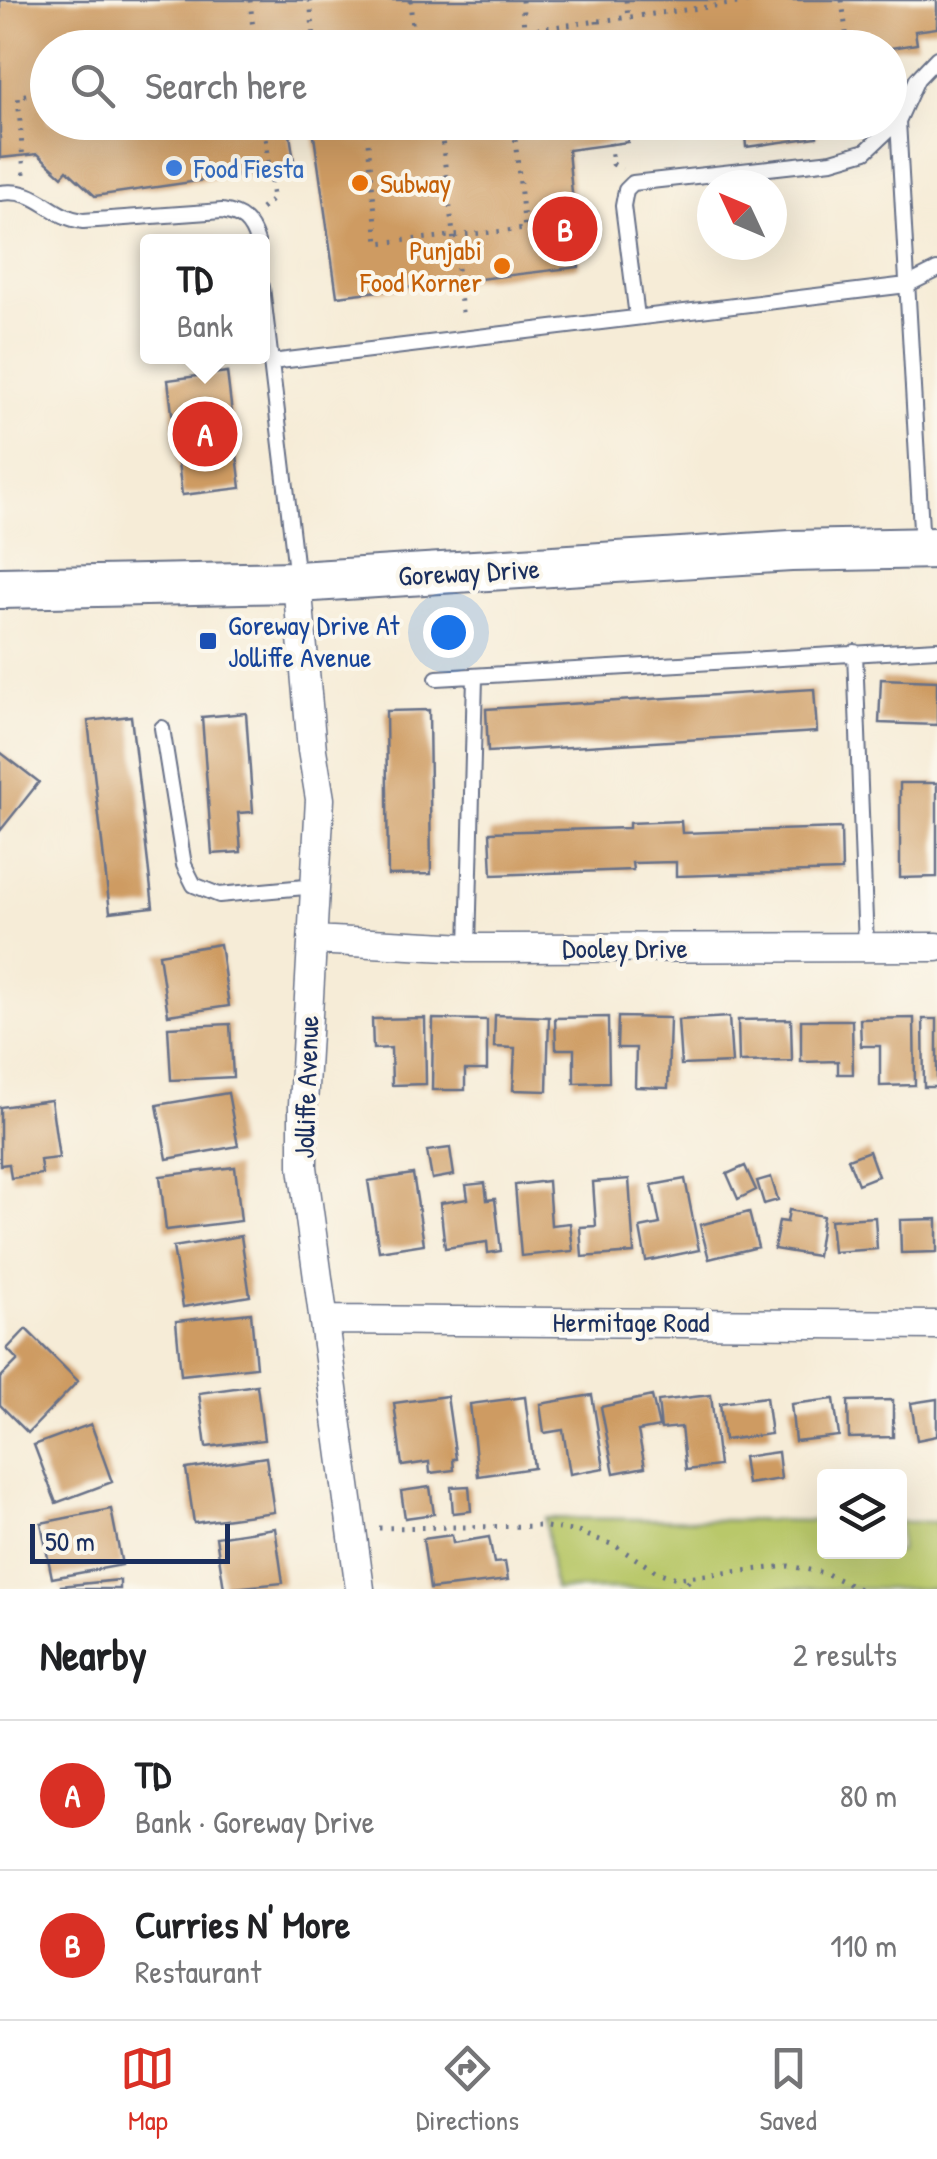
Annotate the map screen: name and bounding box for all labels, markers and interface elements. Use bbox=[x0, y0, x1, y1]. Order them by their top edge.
search box bbox=[30, 30, 907, 140]
icon: search bbox=[65, 58, 120, 113]
text: Search here bbox=[145, 59, 307, 111]
place label: Food Fiesta bbox=[193, 149, 304, 187]
marker: Food Fiesta bbox=[163, 157, 185, 179]
place label: Subway bbox=[380, 164, 452, 202]
north arrow bbox=[697, 170, 787, 260]
marker: Subway bbox=[349, 172, 371, 194]
pin: B bbox=[532, 192, 598, 266]
place label: Punjabi Food Korner bbox=[359, 231, 482, 301]
popup bbox=[140, 234, 270, 364]
text: TD bbox=[177, 252, 213, 304]
marker: Punjabi Food Korner bbox=[491, 255, 513, 277]
text: Bank bbox=[177, 304, 233, 347]
pin: A bbox=[172, 396, 238, 472]
street label: Goreway Drive bbox=[397, 549, 541, 595]
place label: Goreway Drive At Jolliffe Avenue bbox=[228, 606, 400, 676]
your location bbox=[423, 607, 474, 658]
marker: Goreway Drive At Jolliffe Avenue bbox=[197, 630, 219, 652]
street label: Dooley Drive bbox=[562, 929, 688, 967]
street label: Jolliffe Avenue bbox=[285, 1015, 327, 1159]
street label: Hermitage Road bbox=[553, 1303, 710, 1341]
map controls bbox=[817, 1469, 907, 1559]
button: layers bbox=[817, 1469, 907, 1559]
scale bar bbox=[30, 1519, 230, 1564]
text: 50 m bbox=[45, 1522, 95, 1560]
text: Nearby bbox=[40, 1626, 147, 1683]
text: 2 results bbox=[793, 1633, 897, 1676]
text: TD bbox=[135, 1748, 171, 1800]
text: A bbox=[65, 1774, 80, 1817]
text: 80 m bbox=[840, 1774, 897, 1817]
text: Bank · Goreway Drive bbox=[135, 1800, 374, 1843]
text: Curries N' More bbox=[135, 1898, 350, 1950]
text: B bbox=[64, 1924, 81, 1967]
text: 110 m bbox=[830, 1924, 897, 1967]
text: Restaurant bbox=[135, 1950, 261, 1993]
tab: Map bbox=[120, 2041, 175, 2139]
tab: Directions bbox=[416, 2041, 519, 2139]
tab: Saved bbox=[760, 2041, 817, 2139]

